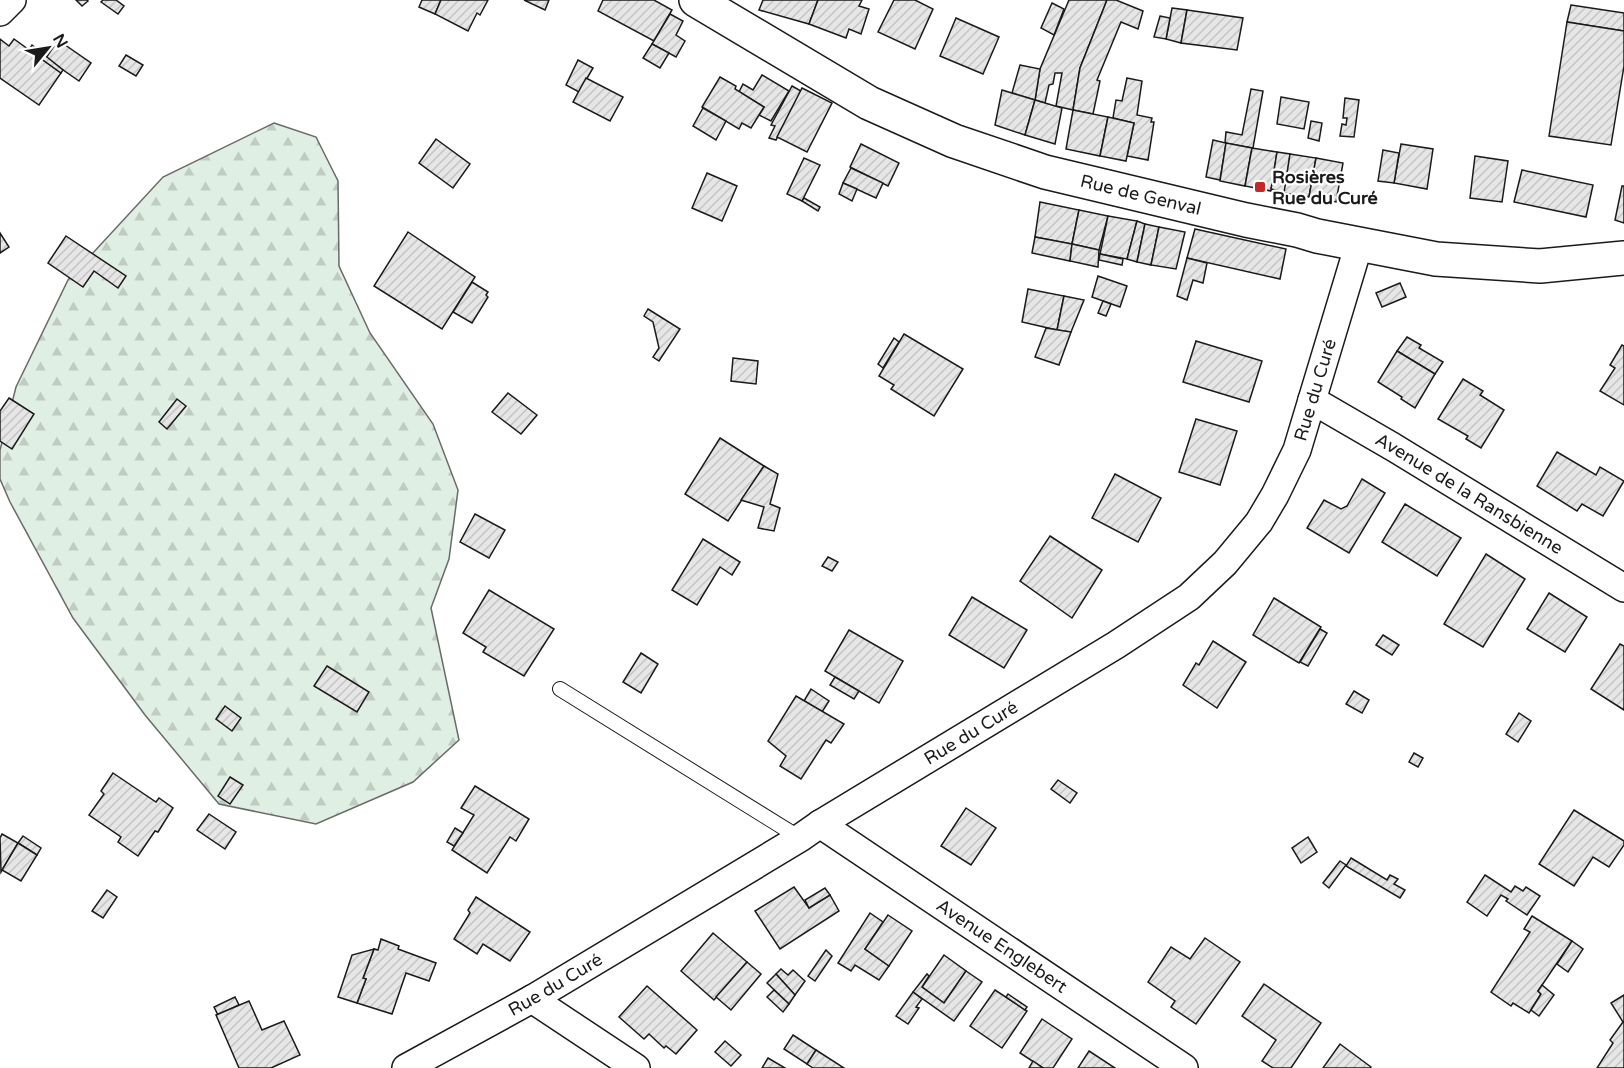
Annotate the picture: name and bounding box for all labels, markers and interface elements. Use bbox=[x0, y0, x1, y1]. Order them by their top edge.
north arrow bbox=[18, 18, 78, 78]
text: N bbox=[48, 30, 72, 52]
place label: Rosières Rue du Curé bbox=[1272, 166, 1378, 209]
street label: Rue de Genval bbox=[1078, 170, 1203, 220]
marker: Rosières Rue du Curé bbox=[1253, 180, 1267, 194]
street label: Rue du Curé bbox=[1289, 336, 1341, 444]
street label: Avenue de la Ransbienne bbox=[1372, 428, 1567, 559]
street label: Rue du Curé bbox=[920, 696, 1022, 770]
street label: Avenue Englebert bbox=[932, 894, 1072, 998]
street label: Rue du Curé bbox=[504, 948, 606, 1021]

